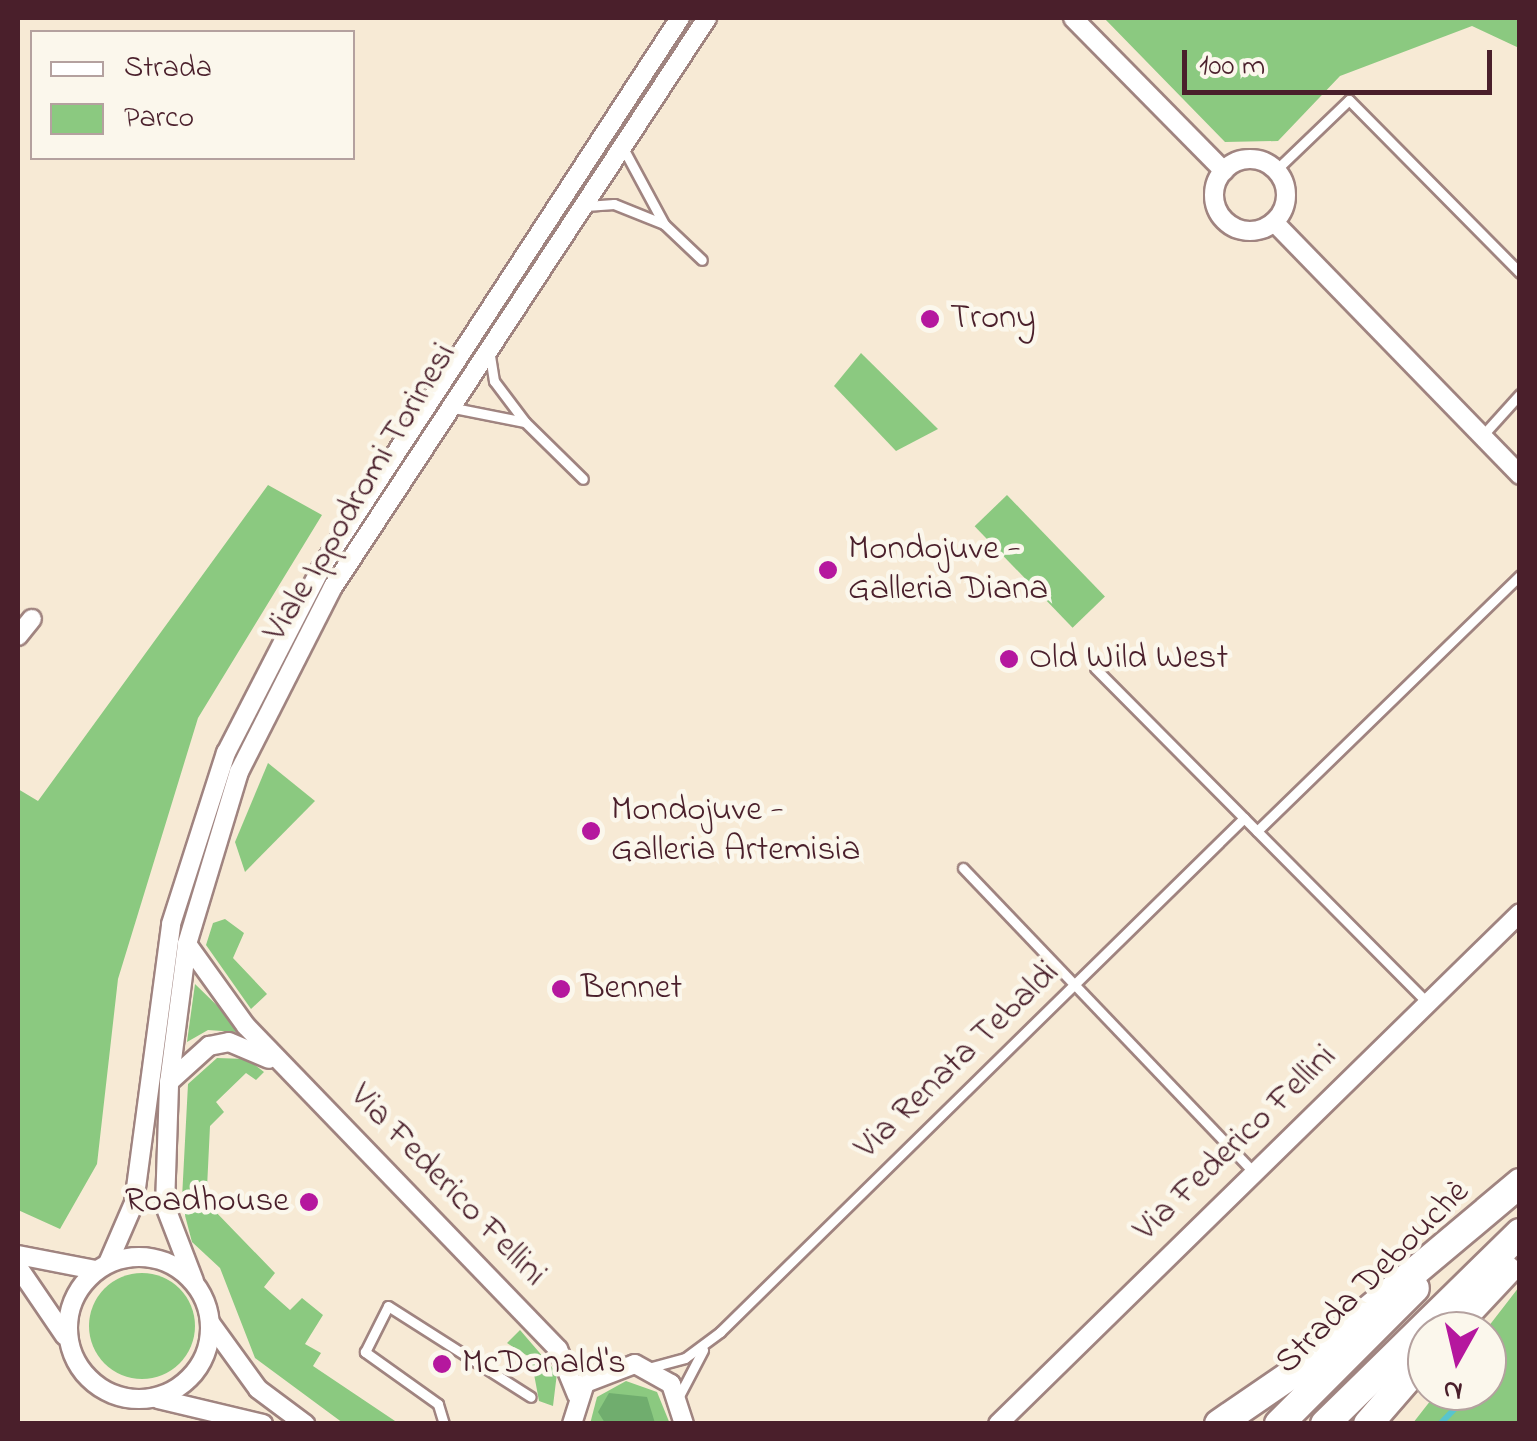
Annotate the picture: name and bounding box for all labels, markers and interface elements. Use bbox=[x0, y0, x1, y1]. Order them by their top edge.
legend bbox=[30, 30, 355, 160]
scale bar bbox=[1187, 30, 1497, 92]
text: 100 m bbox=[1199, 45, 1265, 89]
text: Strada bbox=[124, 47, 212, 91]
text: Parco bbox=[124, 97, 194, 141]
place label: Trony bbox=[950, 298, 1036, 340]
marker: Trony bbox=[919, 308, 941, 330]
street label: Viale Ippodromi Torinesi bbox=[255, 336, 467, 650]
place label: Mondojuve - Galleria Diana bbox=[848, 529, 1048, 611]
marker: Mondojuve - Galleria Diana bbox=[817, 559, 839, 581]
place label: Old Wild West bbox=[1029, 638, 1228, 680]
marker: Old Wild West bbox=[998, 648, 1020, 670]
place label: Mondojuve - Galleria Artemisia bbox=[611, 790, 860, 872]
marker: Mondojuve - Galleria Artemisia bbox=[580, 820, 602, 842]
street label: Via Renata Tebaldi bbox=[847, 953, 1069, 1169]
place label: Bennet bbox=[581, 968, 682, 1010]
marker: Bennet bbox=[550, 978, 572, 1000]
street label: Via Federico Fellini bbox=[1126, 1037, 1346, 1251]
street label: Via Federico Fellini bbox=[340, 1076, 554, 1296]
street label: Strada Debouchè bbox=[1267, 1172, 1479, 1384]
place label: Roadhouse bbox=[125, 1181, 289, 1223]
marker: Roadhouse bbox=[298, 1191, 320, 1213]
north arrow bbox=[1407, 1311, 1507, 1411]
place label: McDonald's bbox=[462, 1343, 626, 1385]
marker: McDonald's bbox=[431, 1353, 453, 1375]
text: N bbox=[1441, 1368, 1465, 1411]

